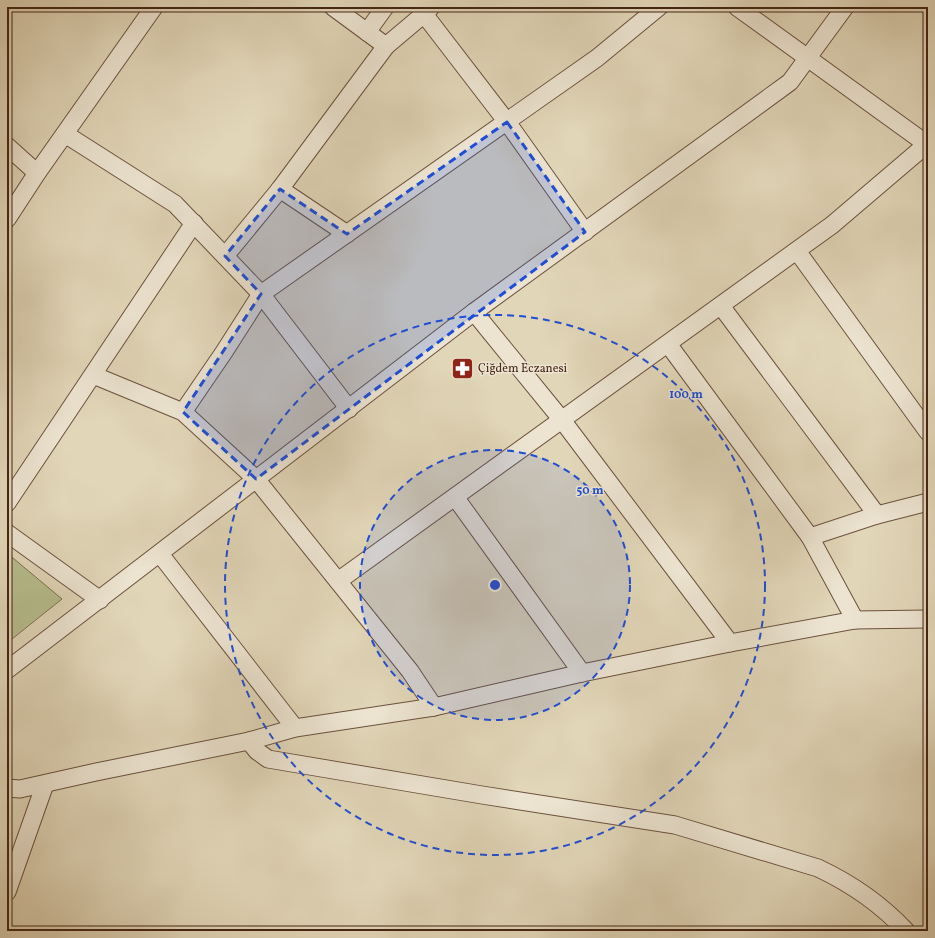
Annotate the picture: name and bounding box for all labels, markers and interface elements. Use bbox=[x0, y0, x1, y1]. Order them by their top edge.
pharmacy icon: Çiğdem Eczanesi bbox=[450, 355, 476, 381]
place label: Çiğdem Eczanesi bbox=[478, 361, 568, 377]
text: 100 m bbox=[669, 387, 703, 403]
text: 50 m bbox=[576, 483, 604, 499]
centre of rings bbox=[488, 578, 502, 592]

